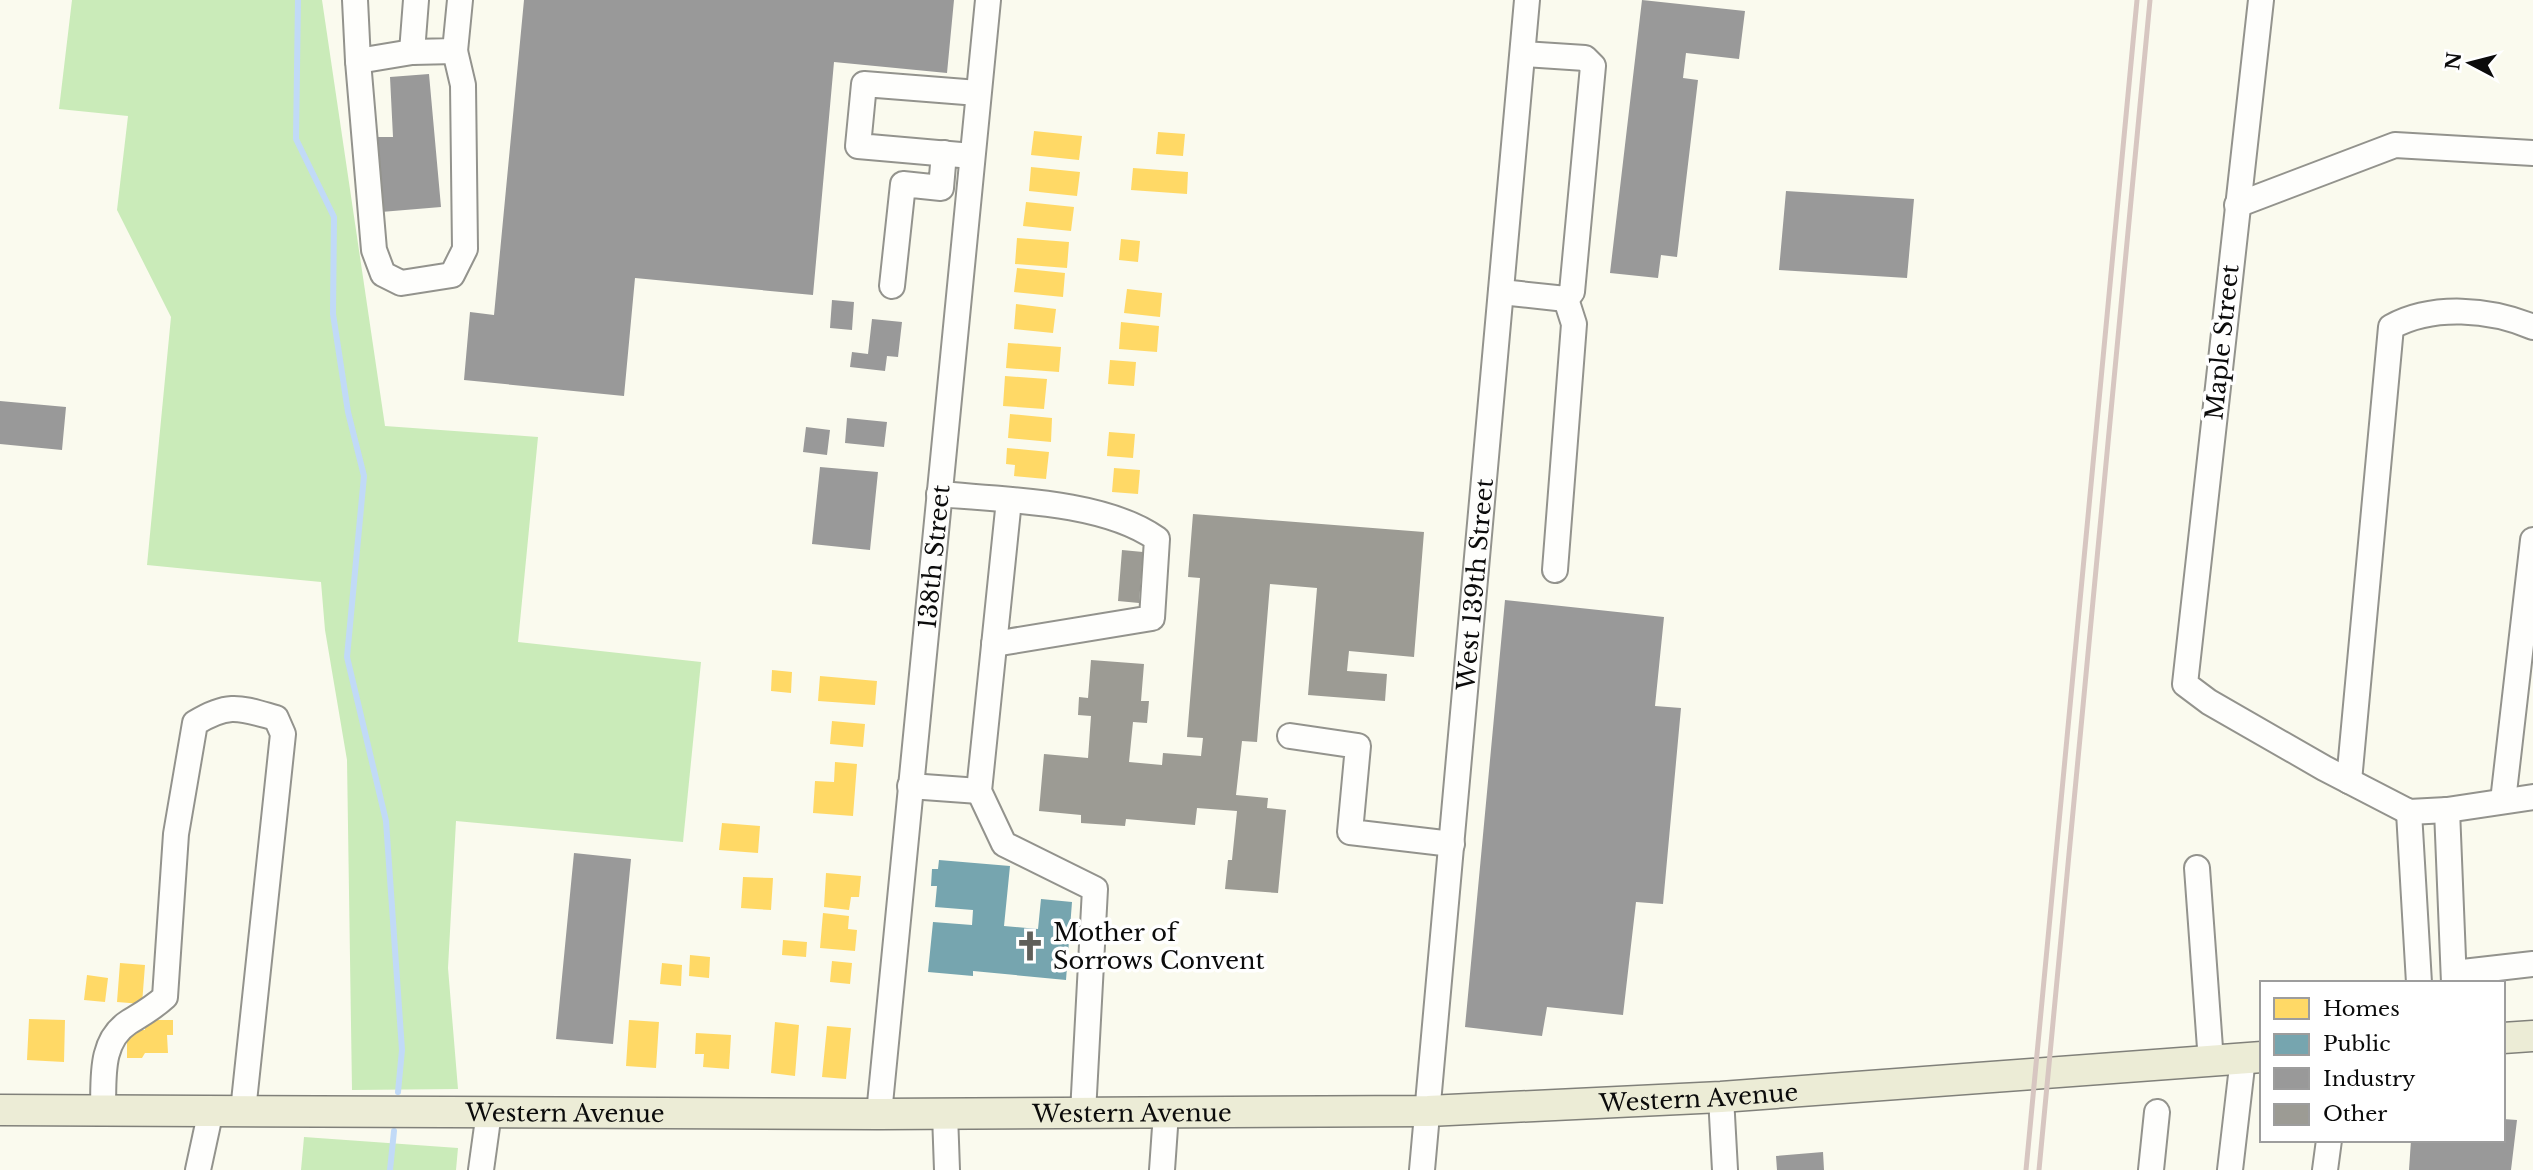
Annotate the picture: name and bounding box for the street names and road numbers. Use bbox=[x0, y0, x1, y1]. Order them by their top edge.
street label: Maple Street bbox=[2199, 263, 2245, 421]
street label: West 139th Street bbox=[1451, 477, 1499, 693]
street label: 138th Street bbox=[912, 483, 955, 630]
street label: Western Avenue bbox=[1597, 1077, 1799, 1117]
street label: Western Avenue bbox=[464, 1098, 665, 1128]
street label: Western Avenue bbox=[1031, 1098, 1232, 1128]

